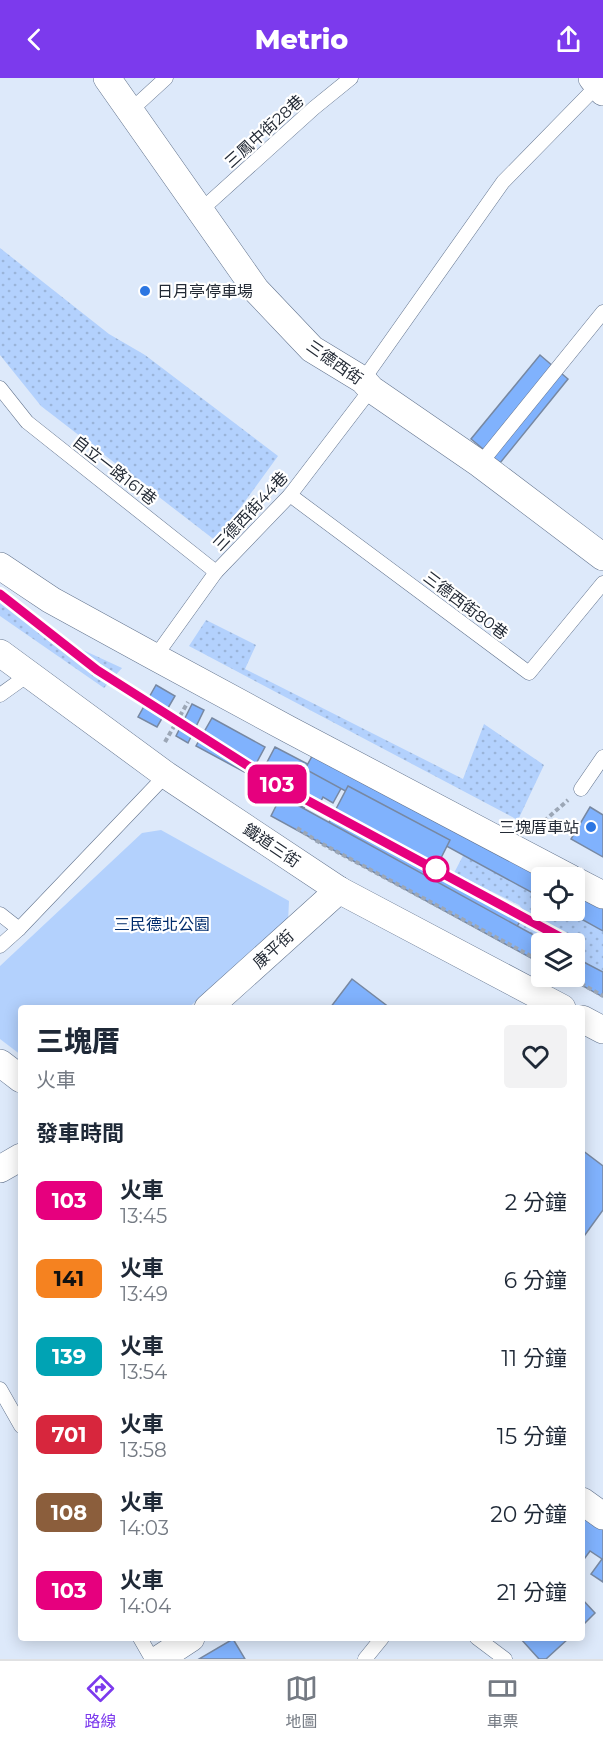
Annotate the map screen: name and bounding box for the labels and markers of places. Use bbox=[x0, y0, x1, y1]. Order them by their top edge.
place label: 日月亭停車場 bbox=[157, 282, 253, 301]
marker: 日月亭停車場 bbox=[138, 284, 152, 298]
place label: 三塊厝車站 bbox=[499, 818, 579, 837]
marker: 三塊厝車站 bbox=[584, 820, 598, 834]
unlabelled marker bbox=[423, 856, 449, 882]

